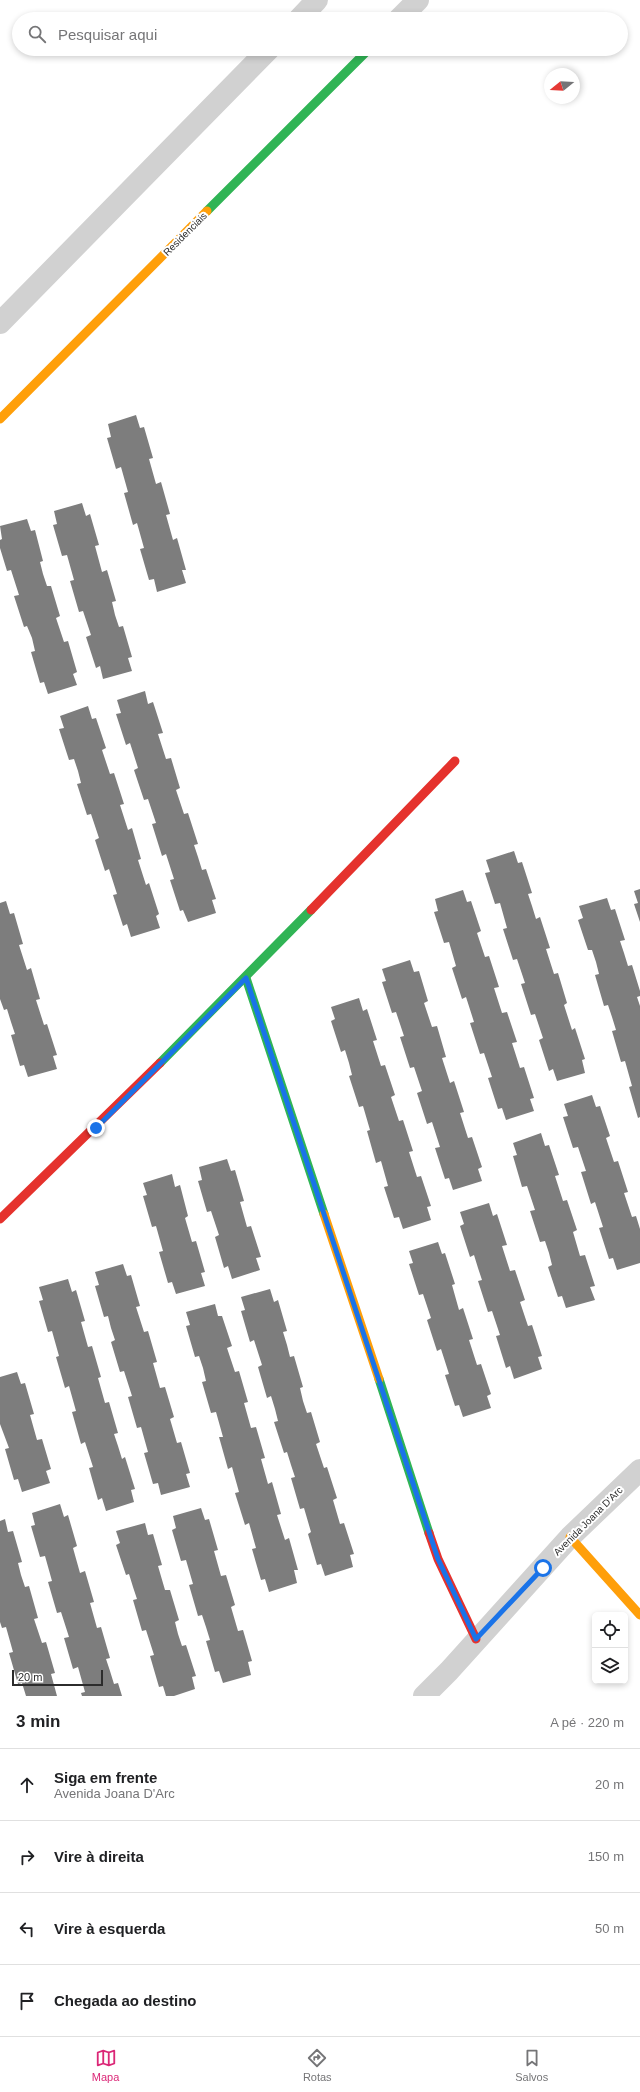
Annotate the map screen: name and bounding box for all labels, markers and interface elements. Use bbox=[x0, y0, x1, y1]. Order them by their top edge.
search box bbox=[12, 12, 628, 56]
icon: search bbox=[26, 23, 48, 45]
text: Pesquisar aqui bbox=[58, 26, 157, 43]
north arrow bbox=[544, 68, 580, 104]
street label: Residenciais bbox=[161, 210, 209, 258]
route end bbox=[87, 1119, 105, 1137]
street label: Avenida Joana D'Arc bbox=[551, 1484, 625, 1558]
route start bbox=[534, 1559, 552, 1577]
map controls bbox=[592, 1612, 628, 1684]
button: locate bbox=[592, 1612, 628, 1648]
button: layers bbox=[592, 1648, 628, 1684]
scale bar bbox=[12, 1668, 103, 1687]
text: 20 m bbox=[18, 1671, 42, 1683]
text: 3 min bbox=[16, 1712, 60, 1731]
text: A pé · 220 m bbox=[550, 1715, 624, 1730]
text: Siga em frente bbox=[54, 1769, 157, 1786]
icon: ahead bbox=[16, 1774, 38, 1796]
text: 20 m bbox=[595, 1777, 624, 1792]
text: Avenida Joana D'Arc bbox=[54, 1786, 175, 1801]
icon: right bbox=[16, 1846, 38, 1868]
text: Vire à direita bbox=[54, 1848, 144, 1865]
text: 150 m bbox=[588, 1849, 624, 1864]
icon: left bbox=[16, 1918, 38, 1940]
text: Vire à esquerda bbox=[54, 1920, 165, 1937]
text: 50 m bbox=[595, 1921, 624, 1936]
icon: arrive bbox=[16, 1990, 38, 2012]
text: Chegada ao destino bbox=[54, 1992, 197, 2009]
tab: Mapa bbox=[92, 2047, 119, 2083]
tab: Rotas bbox=[303, 2047, 332, 2083]
tab: Salvos bbox=[515, 2047, 548, 2083]

